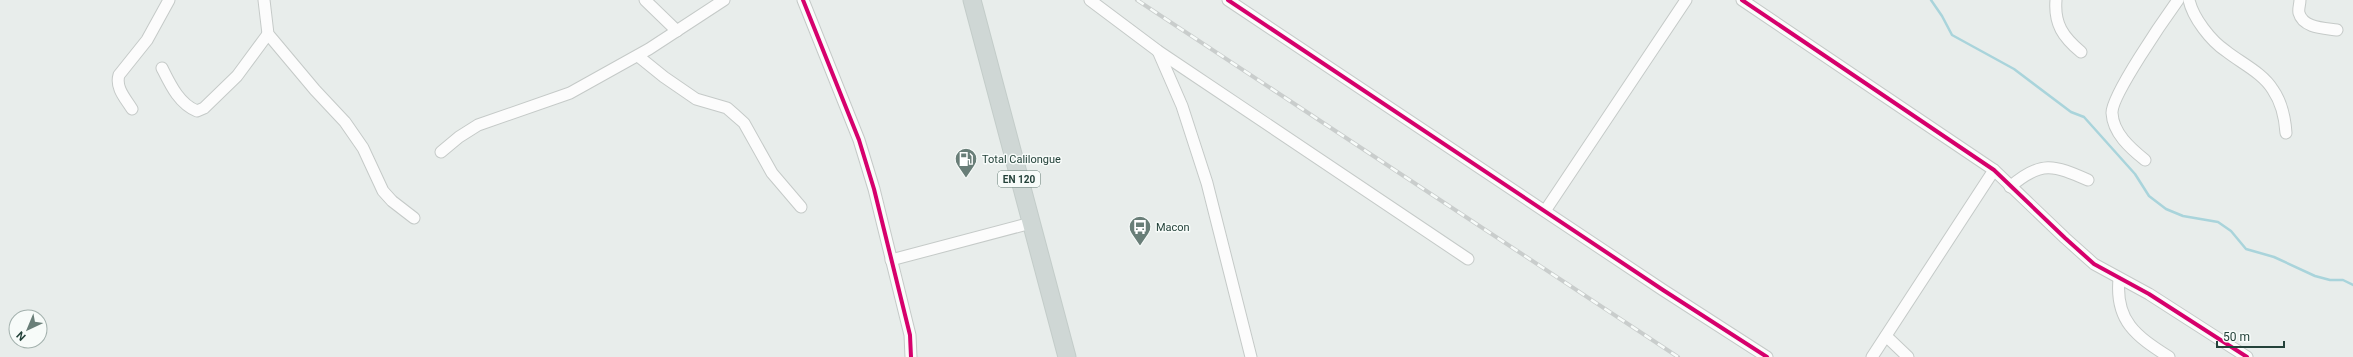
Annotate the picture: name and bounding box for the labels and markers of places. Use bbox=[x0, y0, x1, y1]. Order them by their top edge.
fuel station icon: Total Calilongue bbox=[953, 146, 979, 179]
place label: Total Calilongue bbox=[982, 153, 1061, 166]
bus stop icon: Macon bbox=[1127, 214, 1153, 247]
place label: Macon bbox=[1156, 221, 1190, 234]

